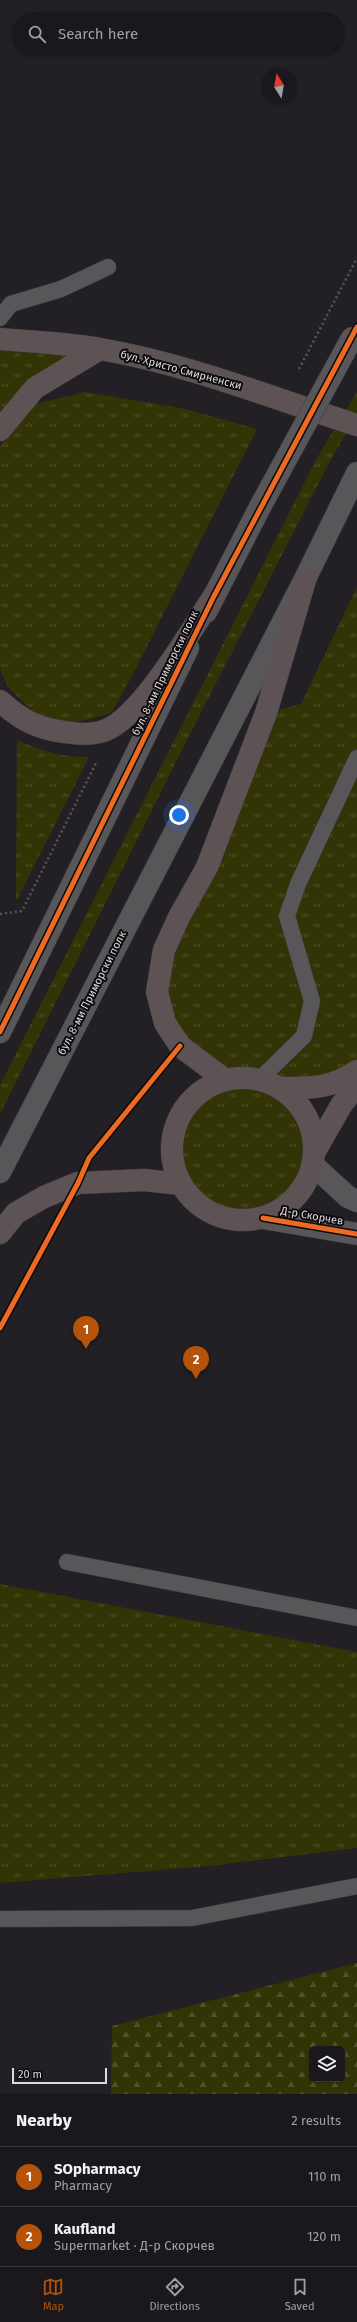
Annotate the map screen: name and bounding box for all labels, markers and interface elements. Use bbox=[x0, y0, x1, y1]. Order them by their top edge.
search box bbox=[12, 12, 345, 56]
icon: search bbox=[26, 23, 48, 45]
text: Search here bbox=[58, 25, 138, 43]
north arrow bbox=[261, 68, 297, 104]
street label: бул. Христо Смирненски bbox=[119, 348, 243, 392]
street label: бул. 8-ми Приморски полк bbox=[129, 608, 201, 737]
your location bbox=[169, 805, 189, 825]
street label: бул. 8-ми Приморски полк bbox=[55, 929, 129, 1057]
street label: Д-р Скорчев bbox=[279, 1204, 344, 1228]
pin: 1 bbox=[73, 1316, 99, 1349]
pin: 2 bbox=[183, 1346, 209, 1379]
map controls bbox=[309, 2046, 345, 2082]
button: layers bbox=[309, 2046, 345, 2082]
scale bar bbox=[12, 2066, 107, 2085]
text: 20 m bbox=[18, 2068, 42, 2081]
text: Nearby bbox=[16, 2110, 71, 2131]
text: 2 results bbox=[291, 2113, 341, 2128]
text: SOpharmacy bbox=[54, 2160, 141, 2178]
text: 1 bbox=[26, 2169, 32, 2184]
text: 110 m bbox=[308, 2169, 341, 2184]
text: Pharmacy bbox=[54, 2178, 112, 2193]
text: Kaufland bbox=[54, 2220, 115, 2238]
text: 2 bbox=[26, 2229, 32, 2244]
text: 120 m bbox=[307, 2229, 341, 2244]
text: Supermarket · Д-р Скорчев bbox=[54, 2238, 215, 2253]
tab: Map bbox=[42, 2276, 64, 2313]
tab: Directions bbox=[149, 2276, 200, 2313]
tab: Saved bbox=[285, 2276, 315, 2313]

